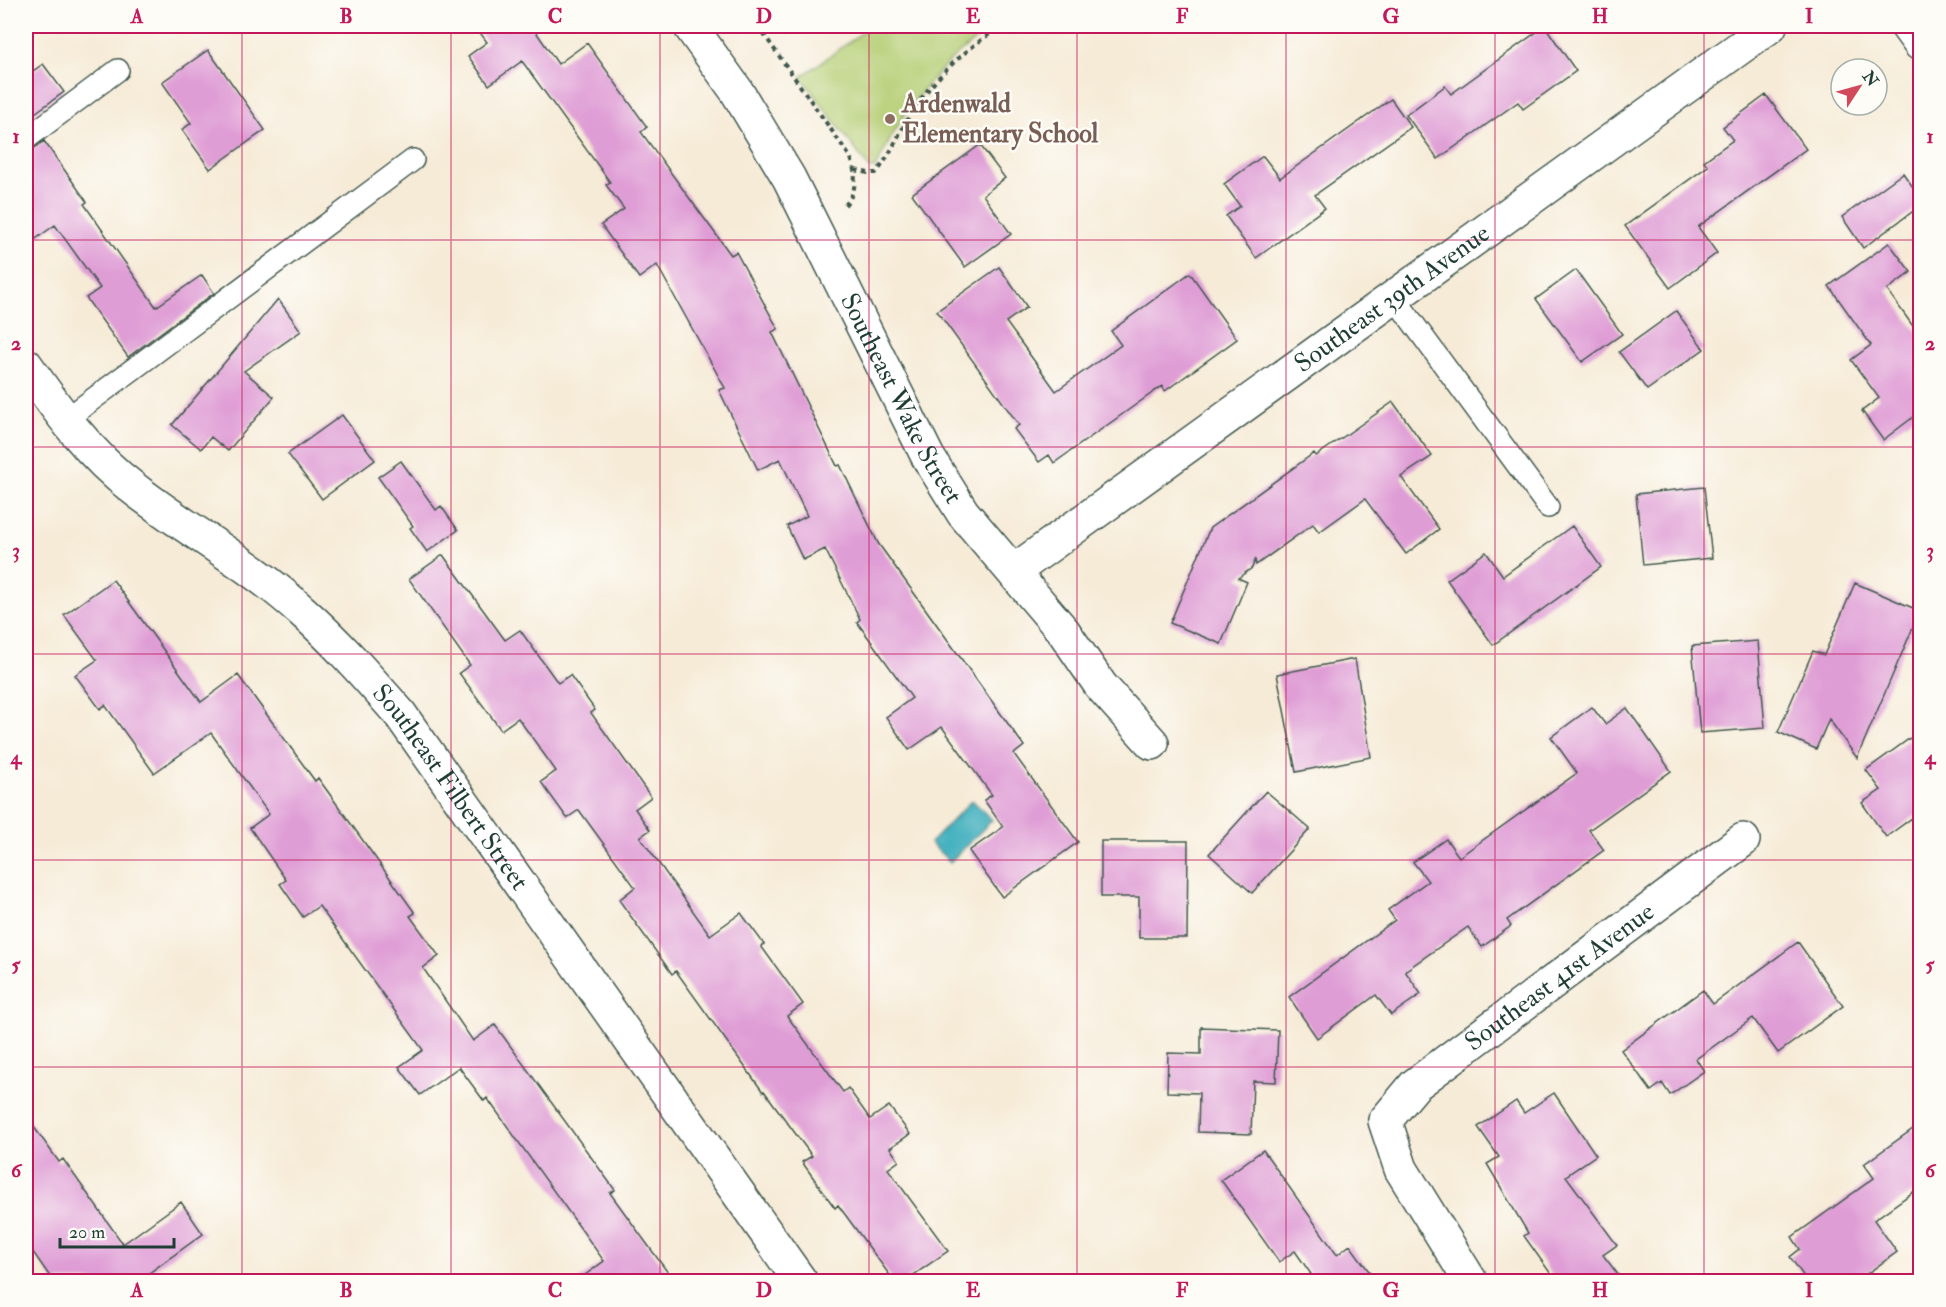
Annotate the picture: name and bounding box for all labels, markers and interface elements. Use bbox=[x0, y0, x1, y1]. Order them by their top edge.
text: A bbox=[130, 4, 144, 29]
text: B bbox=[339, 4, 353, 29]
text: C bbox=[548, 4, 562, 29]
text: D bbox=[756, 4, 772, 29]
text: E bbox=[966, 4, 981, 29]
text: F bbox=[1176, 4, 1189, 29]
text: G bbox=[1383, 4, 1400, 29]
text: H bbox=[1592, 4, 1608, 29]
text: I bbox=[1805, 4, 1813, 29]
north arrow bbox=[1829, 57, 1889, 117]
text: N bbox=[1857, 66, 1883, 91]
place label: Ardenwald Elementary School bbox=[901, 88, 1099, 151]
marker: Ardenwald Elementary School bbox=[883, 112, 897, 126]
text: 1 bbox=[12, 124, 20, 149]
text: 1 bbox=[1926, 124, 1934, 149]
street label: Southeast 39th Avenue bbox=[1288, 217, 1496, 380]
street label: Southeast Wake Street bbox=[833, 288, 969, 510]
text: 2 bbox=[11, 331, 21, 356]
text: 2 bbox=[1925, 331, 1935, 356]
text: 3 bbox=[12, 538, 20, 563]
text: 3 bbox=[1926, 538, 1934, 563]
street label: Southeast Filbert Street bbox=[365, 678, 535, 896]
text: 4 bbox=[10, 745, 23, 770]
text: 4 bbox=[1924, 745, 1937, 770]
street label: Southeast 41st Avenue bbox=[1459, 896, 1661, 1058]
text: 5 bbox=[12, 952, 22, 977]
text: 5 bbox=[1926, 952, 1936, 977]
text: 6 bbox=[11, 1158, 23, 1183]
text: 6 bbox=[1925, 1158, 1937, 1183]
scale bar bbox=[60, 1211, 174, 1249]
text: 20 m bbox=[69, 1221, 105, 1244]
text: A bbox=[130, 1278, 144, 1303]
text: B bbox=[339, 1278, 353, 1303]
text: C bbox=[548, 1278, 562, 1303]
text: D bbox=[756, 1278, 772, 1303]
text: E bbox=[966, 1278, 981, 1303]
text: F bbox=[1176, 1278, 1189, 1303]
text: G bbox=[1383, 1278, 1400, 1303]
text: H bbox=[1592, 1278, 1608, 1303]
text: I bbox=[1805, 1278, 1813, 1303]

